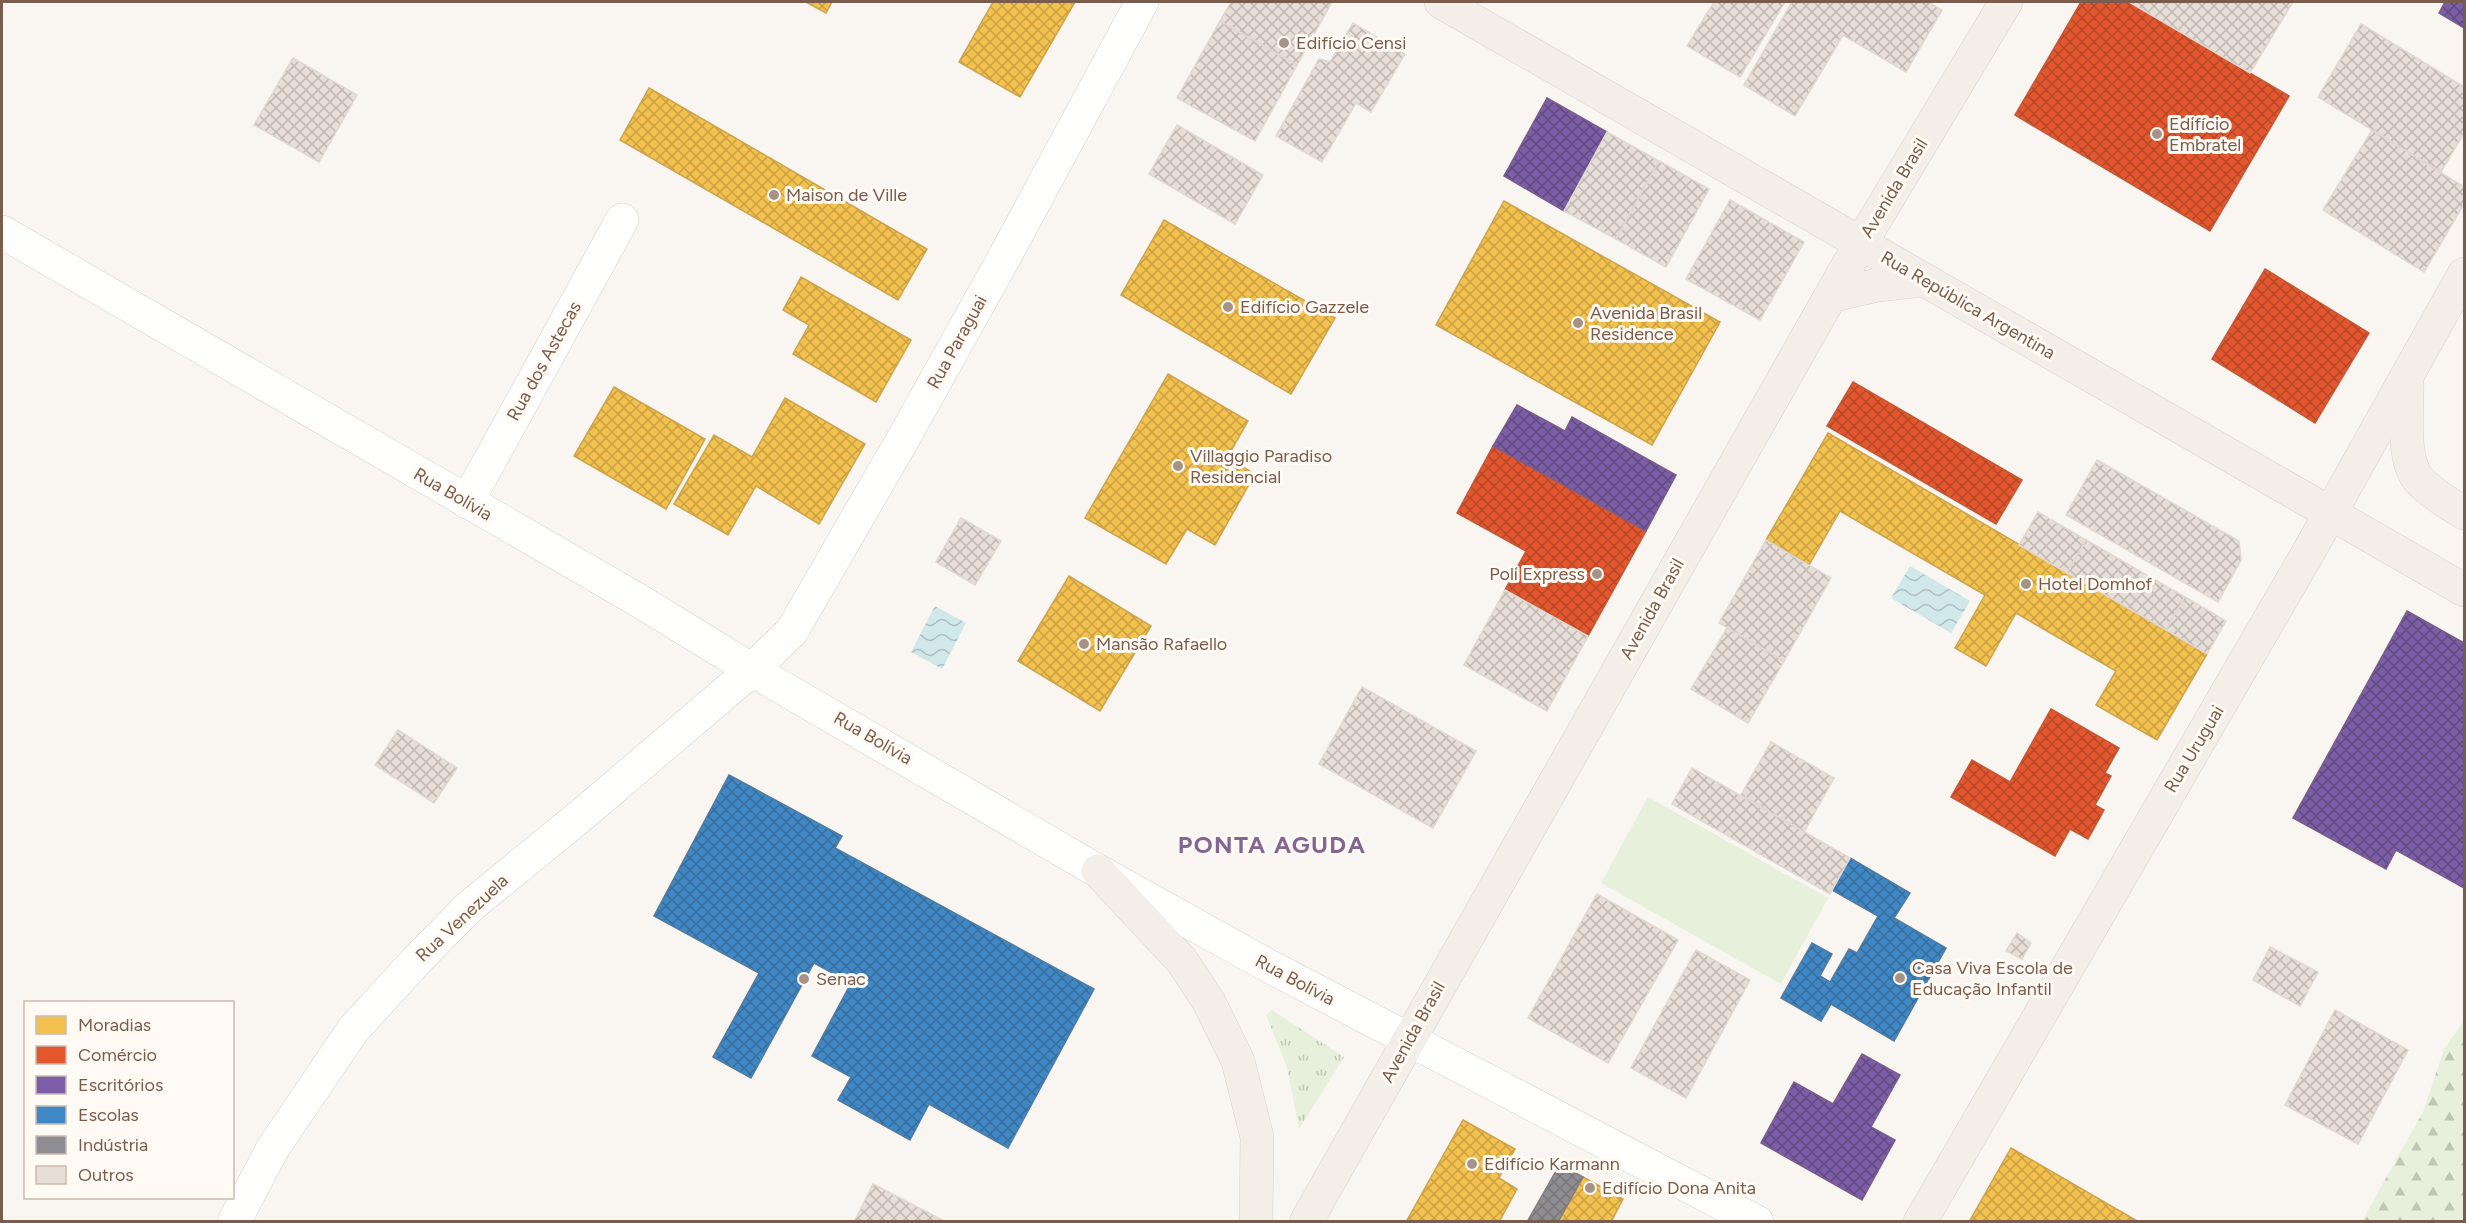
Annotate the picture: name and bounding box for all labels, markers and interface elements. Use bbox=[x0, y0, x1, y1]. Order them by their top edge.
place label: Edifício Censi bbox=[1296, 32, 1406, 54]
marker: Edifício Censi bbox=[1277, 36, 1291, 50]
place label: Edifício Embratel bbox=[2169, 113, 2241, 156]
marker: Edifício Embratel bbox=[2150, 127, 2164, 141]
street label: Avenida Brasil bbox=[1856, 134, 1932, 242]
place label: Maison de Ville bbox=[786, 184, 907, 206]
marker: Maison de Ville bbox=[767, 188, 781, 202]
street label: Rua República Argentina bbox=[1877, 246, 2059, 364]
street label: Rua Paraguai bbox=[922, 291, 992, 393]
place label: Edifício Gazzele bbox=[1240, 296, 1369, 318]
street label: Rua dos Astecas bbox=[502, 297, 586, 425]
marker: Edifício Gazzele bbox=[1221, 300, 1235, 314]
place label: Avenida Brasil Residence bbox=[1590, 302, 1702, 345]
marker: Avenida Brasil Residence bbox=[1571, 316, 1585, 330]
place label: Villaggio Paradiso Residencial bbox=[1190, 445, 1332, 488]
marker: Villaggio Paradiso Residencial bbox=[1171, 459, 1185, 473]
street label: Rua Bolívia bbox=[410, 463, 496, 525]
street label: Avenida Brasil bbox=[1615, 555, 1689, 663]
place label: Poli Express bbox=[1489, 563, 1585, 585]
marker: Poli Express bbox=[1590, 567, 1604, 581]
place label: Hotel Domhof bbox=[2038, 573, 2153, 595]
marker: Hotel Domhof bbox=[2019, 577, 2033, 591]
place label: Mansão Rafaello bbox=[1096, 633, 1227, 655]
marker: Mansão Rafaello bbox=[1077, 637, 1091, 651]
street label: Rua Uruguai bbox=[2159, 701, 2229, 797]
street label: Rua Bolívia bbox=[830, 707, 916, 769]
district label: PONTA AGUDA bbox=[1178, 830, 1366, 859]
street label: Rua Venezuela bbox=[411, 870, 513, 966]
street label: Rua Bolívia bbox=[1251, 950, 1339, 1010]
place label: Casa Viva Escola de Educação Infantil bbox=[1912, 957, 2073, 1000]
place label: Senac bbox=[816, 968, 866, 990]
marker: Casa Viva Escola de Educação Infantil bbox=[1893, 971, 1907, 985]
marker: Senac bbox=[797, 972, 811, 986]
street label: Avenida Brasil bbox=[1376, 978, 1450, 1086]
legend bbox=[24, 1001, 234, 1199]
text: Moradias bbox=[78, 1014, 151, 1036]
text: Comércio bbox=[78, 1044, 157, 1066]
text: Escritórios bbox=[78, 1074, 163, 1096]
text: Escolas bbox=[78, 1104, 139, 1126]
text: Indústria bbox=[78, 1134, 148, 1156]
place label: Edifício Karmann bbox=[1484, 1153, 1620, 1175]
marker: Edifício Karmann bbox=[1465, 1157, 1479, 1171]
text: Outros bbox=[78, 1164, 134, 1186]
place label: Edifício Dona Anita bbox=[1602, 1177, 1756, 1199]
marker: Edifício Dona Anita bbox=[1583, 1181, 1597, 1195]

